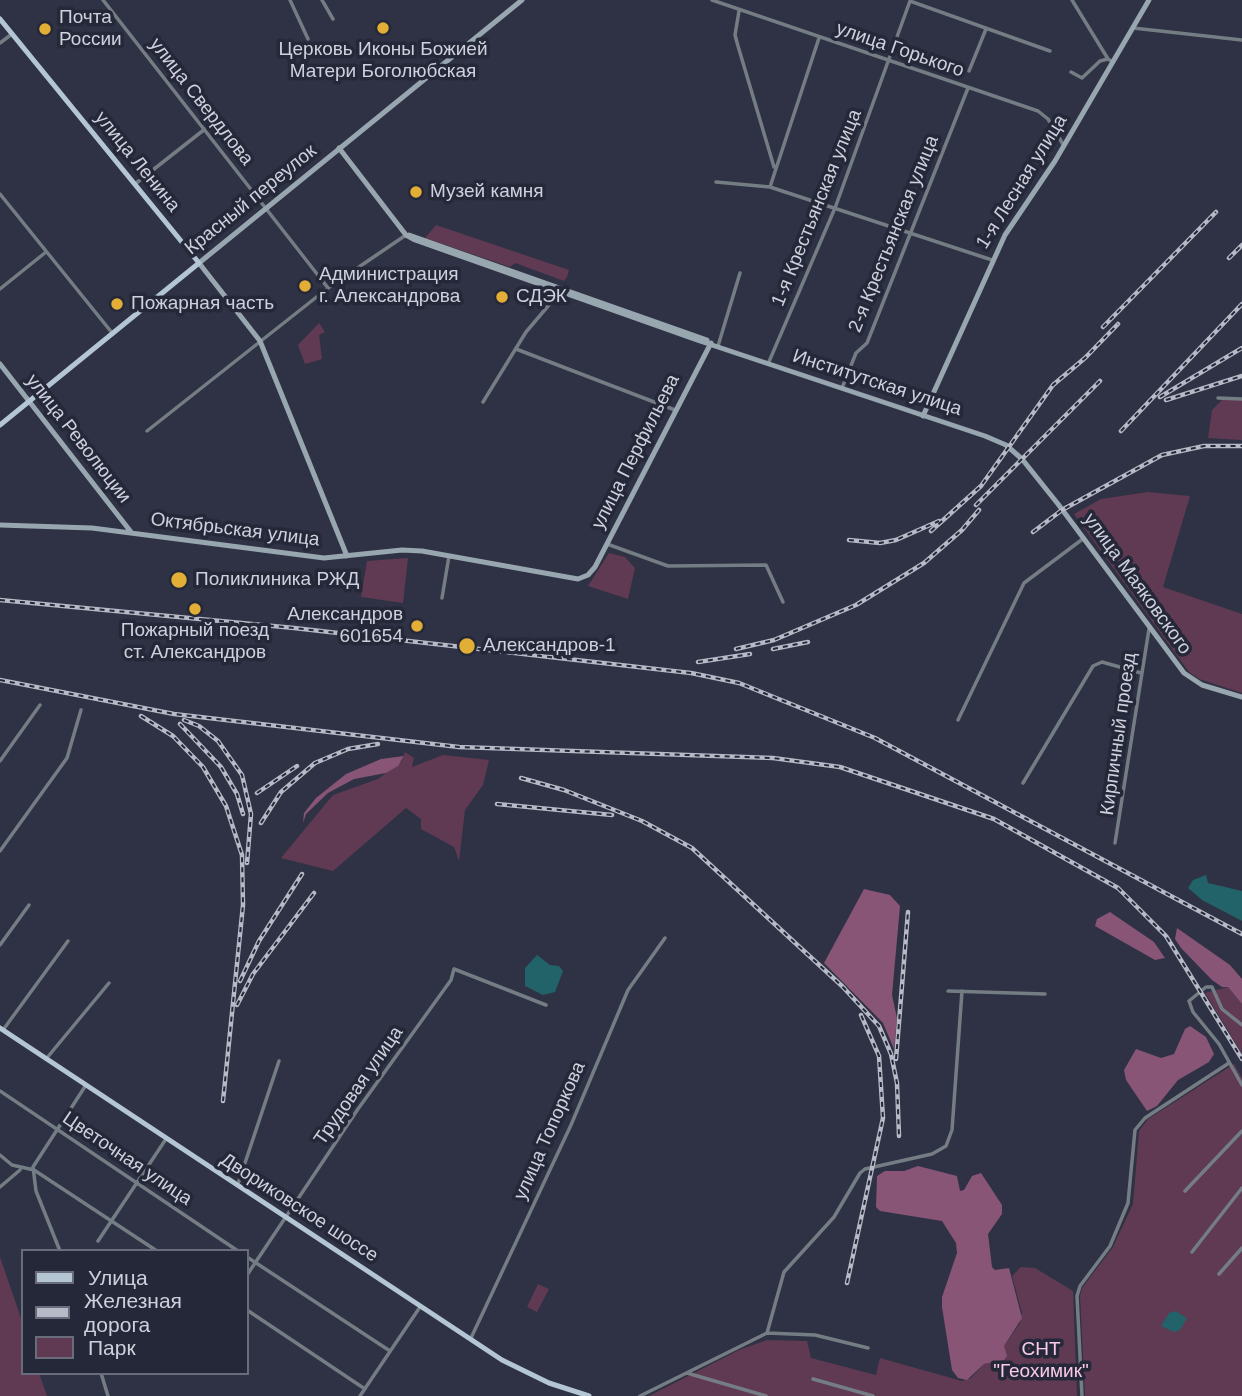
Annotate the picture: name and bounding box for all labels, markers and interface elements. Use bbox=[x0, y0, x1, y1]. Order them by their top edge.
place label: Почта России bbox=[59, 7, 122, 51]
street label: улица Горького bbox=[833, 17, 967, 83]
marker: Церковь Иконы Божией Матери Боголюбская bbox=[375, 20, 391, 36]
marker: Почта России bbox=[37, 21, 53, 37]
street label: улица Свердлова bbox=[144, 34, 258, 170]
place label: Церковь Иконы Божией Матери Боголюбская bbox=[278, 39, 488, 83]
street label: 1-я Крестьянская улица bbox=[767, 106, 867, 310]
street label: улица Ленина bbox=[90, 107, 184, 217]
street label: 1-я Лесная улица bbox=[972, 111, 1072, 253]
street label: 2-я Крестьянская улица bbox=[844, 132, 944, 336]
street label: Красный переулок bbox=[181, 140, 321, 260]
place label: Музей камня bbox=[430, 181, 544, 203]
marker: Музей камня bbox=[408, 184, 424, 200]
place label: Администрация г. Александрова bbox=[319, 264, 460, 308]
marker: Администрация г. Александрова bbox=[297, 278, 313, 294]
place label: СДЭК bbox=[516, 286, 567, 308]
marker: СДЭК bbox=[494, 289, 510, 305]
place label: Пожарная часть bbox=[131, 293, 274, 315]
marker: Пожарная часть bbox=[109, 296, 125, 312]
street label: Институтская улица bbox=[790, 345, 964, 421]
street label: улица Революции bbox=[21, 370, 135, 508]
street label: улица Перфильева bbox=[587, 371, 685, 533]
street label: Октябрьская улица bbox=[149, 508, 321, 552]
street label: улица Маяковского bbox=[1078, 509, 1196, 659]
place label: Поликлиника РЖД bbox=[195, 569, 359, 591]
marker: Поликлиника РЖД bbox=[169, 570, 189, 590]
marker: Пожарный поезд ст. Александров bbox=[187, 601, 203, 617]
place label: Александров 601654 bbox=[287, 604, 403, 648]
marker: Александров 601654 bbox=[409, 618, 425, 634]
place label: Пожарный поезд ст. Александров bbox=[121, 620, 269, 664]
place label: Александров-1 bbox=[483, 635, 616, 657]
marker: Александров-1 bbox=[457, 636, 477, 656]
street label: Кирпичный проезд bbox=[1096, 651, 1142, 817]
street label: Трудовая улица bbox=[310, 1022, 408, 1150]
street label: улица Топоркова bbox=[509, 1058, 591, 1204]
street label: Цветочная улица bbox=[58, 1107, 196, 1211]
street label: Двориковское шоссе bbox=[216, 1149, 382, 1267]
legend bbox=[21, 1249, 248, 1375]
text: Улица bbox=[88, 1266, 148, 1289]
text: Железная дорога bbox=[84, 1289, 182, 1336]
text: Парк bbox=[88, 1336, 136, 1359]
park label: СНТ "Геохимик" bbox=[993, 1339, 1089, 1383]

